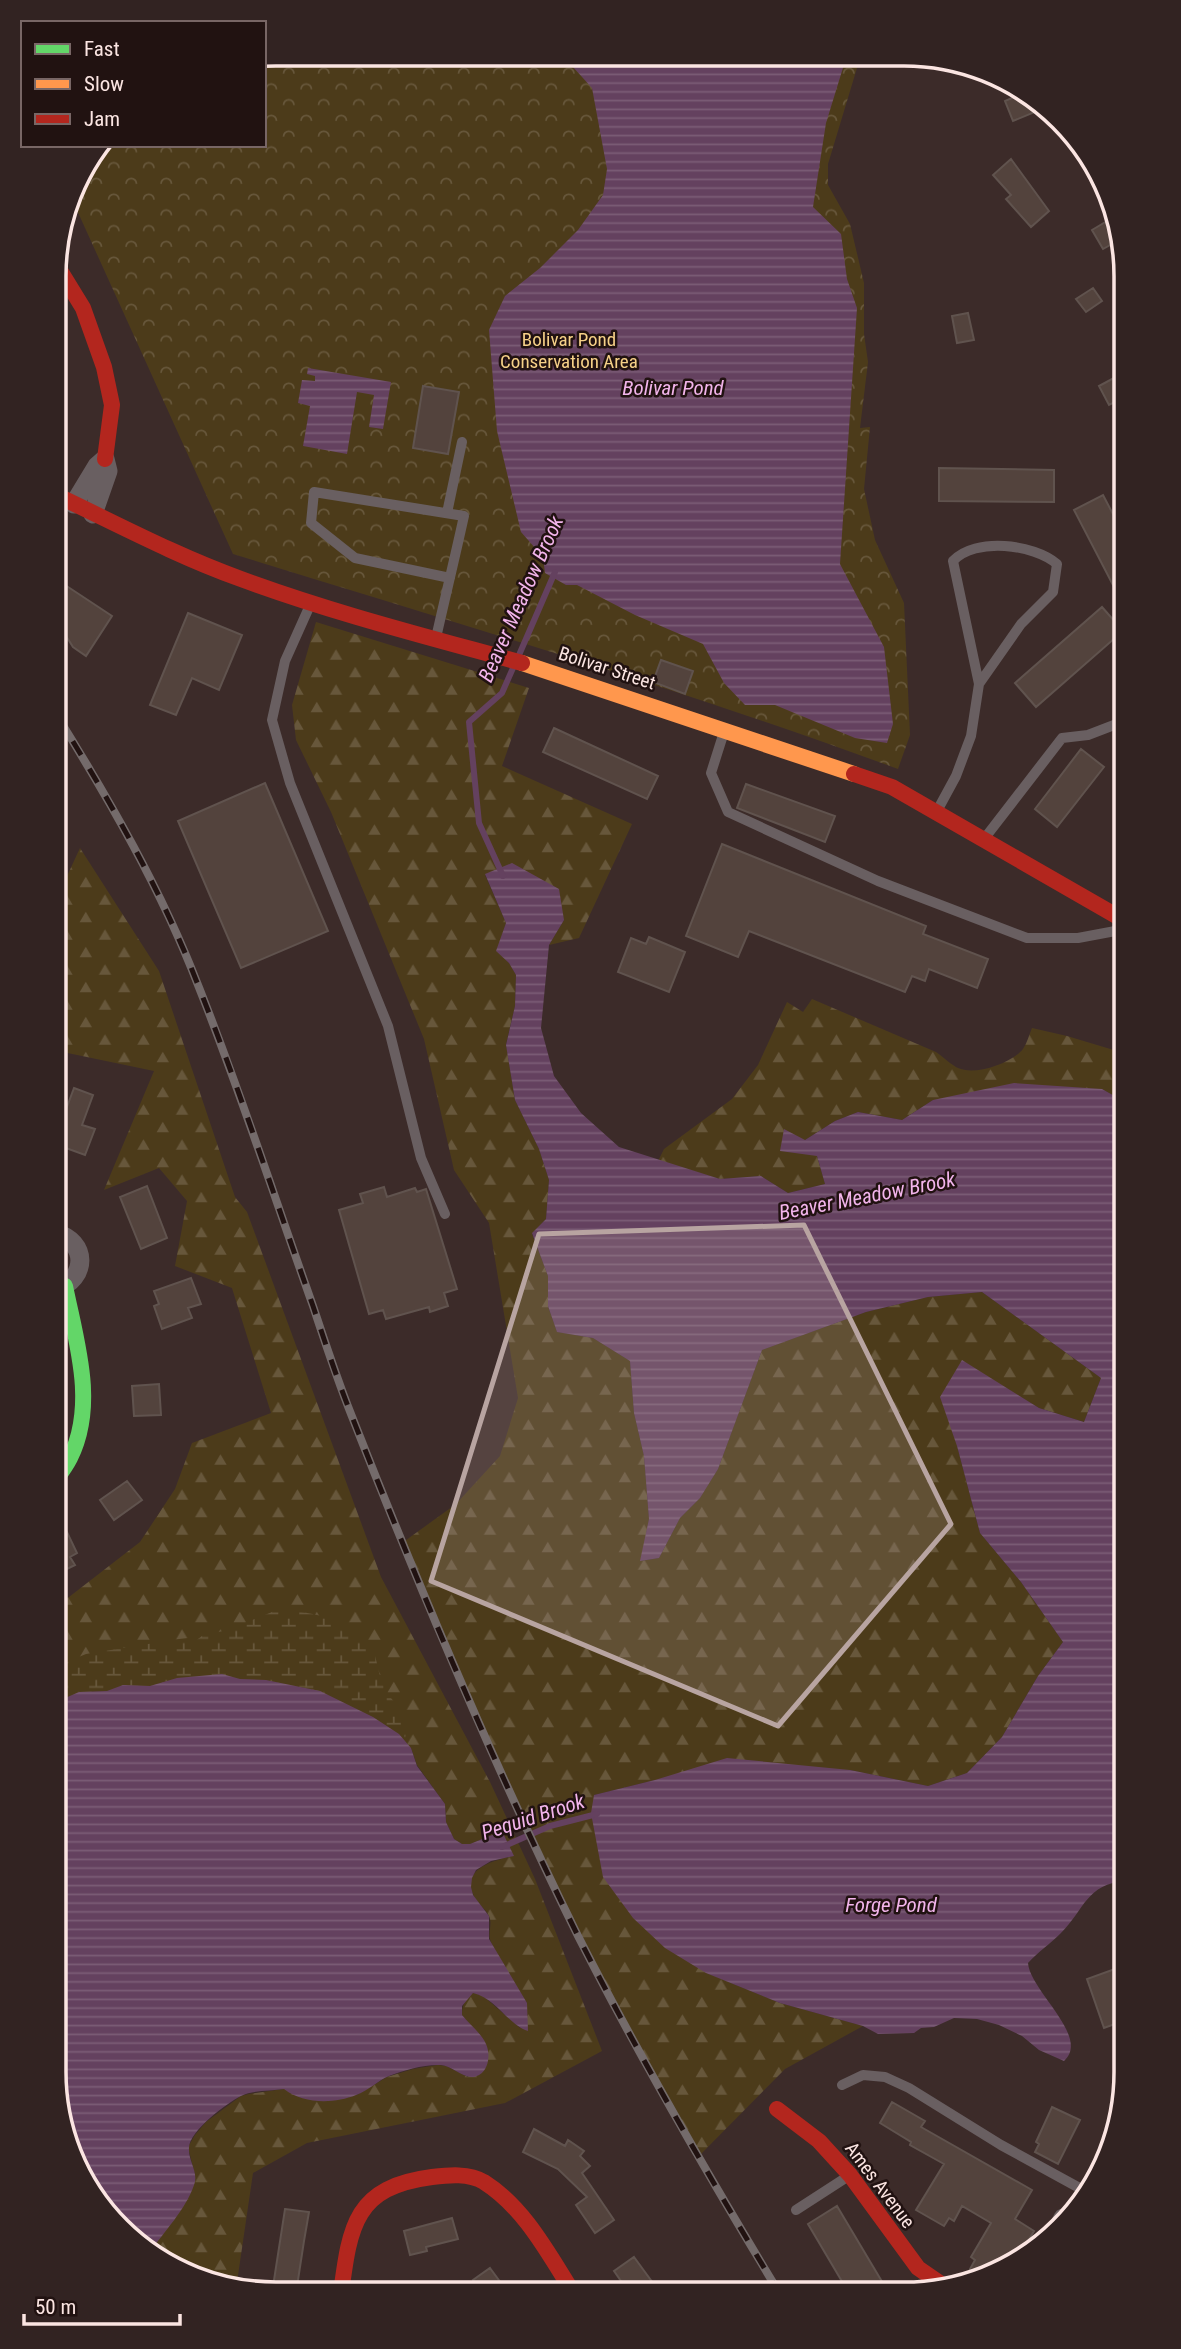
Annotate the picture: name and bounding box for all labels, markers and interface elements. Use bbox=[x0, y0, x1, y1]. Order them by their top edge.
legend bbox=[21, 21, 266, 147]
text: Fast bbox=[84, 37, 120, 61]
text: Slow bbox=[84, 72, 124, 96]
text: Jam bbox=[84, 107, 120, 131]
park label: Bolivar Pond Conservation Area bbox=[500, 328, 638, 373]
water label: Bolivar Pond bbox=[622, 376, 725, 400]
water label: Beaver Meadow Brook bbox=[474, 512, 569, 686]
street label: Bolivar Street bbox=[556, 642, 658, 694]
water label: Beaver Meadow Brook bbox=[777, 1167, 958, 1225]
water label: Pequid Brook bbox=[478, 1789, 588, 1845]
water label: Forge Pond bbox=[845, 1893, 938, 1917]
street label: Ames Avenue bbox=[840, 2137, 920, 2233]
scale bar bbox=[24, 2282, 180, 2326]
text: 50 m bbox=[35, 2295, 76, 2319]

